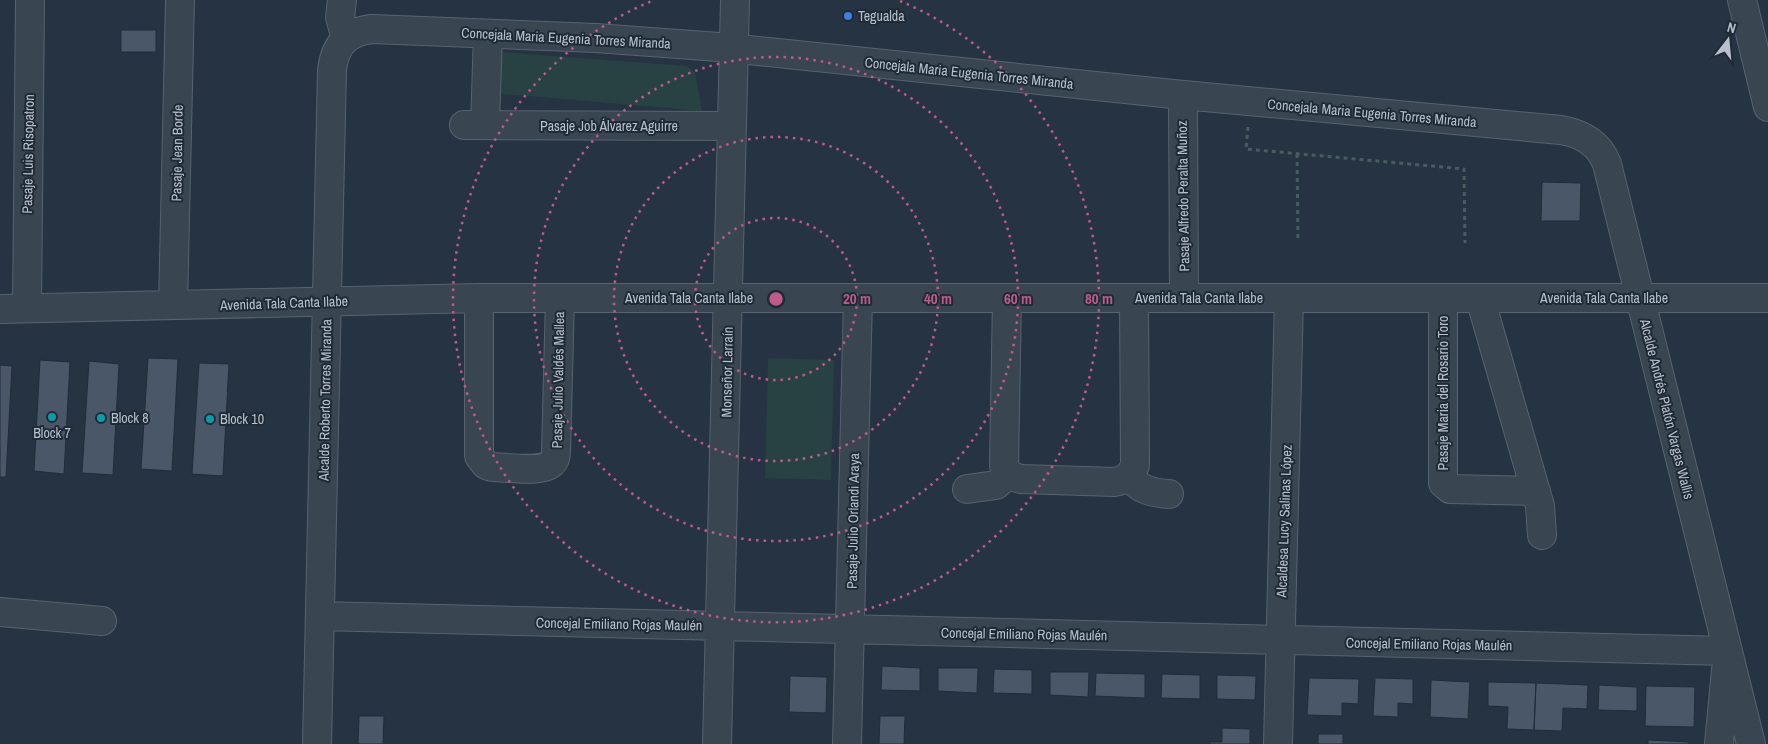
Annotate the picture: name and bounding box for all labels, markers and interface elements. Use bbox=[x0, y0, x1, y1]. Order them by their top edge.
place label: Tegualda bbox=[858, 7, 905, 25]
marker: Tegualda bbox=[842, 10, 854, 22]
north arrow bbox=[1703, 15, 1753, 65]
text: N bbox=[1725, 18, 1738, 37]
street label: Concejala Maria Eugenia Torres Miranda bbox=[461, 24, 672, 53]
street label: Concejala Maria Eugenia Torres Miranda bbox=[864, 53, 1075, 93]
street label: Pasaje Luis Risopatron bbox=[18, 94, 38, 214]
street label: Concejala Maria Eugenia Torres Miranda bbox=[1267, 95, 1478, 131]
street label: Pasaje Jean Borde bbox=[167, 104, 187, 202]
street label: Pasaje Job Álvarez Aguirre bbox=[540, 117, 678, 135]
street label: Pasaje Alfredo Peralta Muñoz bbox=[1173, 120, 1193, 272]
text: 20 m bbox=[843, 288, 871, 309]
text: 40 m bbox=[924, 288, 952, 309]
text: 60 m bbox=[1004, 288, 1032, 309]
text: 80 m bbox=[1085, 288, 1113, 309]
street label: Avenida Tala Canta Ilabe bbox=[624, 289, 753, 307]
street label: Avenida Tala Canta Ilabe bbox=[1134, 289, 1263, 307]
street label: Avenida Tala Canta Ilabe bbox=[1539, 289, 1668, 307]
centre of rings bbox=[767, 290, 785, 308]
street label: Avenida Tala Canta Ilabe bbox=[219, 292, 348, 314]
street label: Pasaje Julio Valdés Mallea bbox=[548, 311, 568, 449]
street label: Pasaje Maria del Rosario Toro bbox=[1434, 316, 1452, 470]
street label: Alcalde Andrés Platón Vargas Wallis bbox=[1636, 316, 1698, 501]
street label: Alcalde Roberto Torres Miranda bbox=[315, 318, 335, 482]
street label: Monseñor Larraín bbox=[717, 327, 737, 417]
place label: Block 8 bbox=[111, 409, 149, 427]
place label: Block 10 bbox=[220, 410, 264, 428]
marker: Block 7 bbox=[46, 411, 58, 423]
marker: Block 8 bbox=[95, 412, 107, 424]
marker: Block 10 bbox=[204, 413, 216, 425]
place label: Block 7 bbox=[33, 424, 71, 442]
street label: Alcaldesa Lucy Salinas López bbox=[1272, 444, 1296, 599]
street label: Pasaje Julio Orlandi Araya bbox=[843, 452, 863, 589]
street label: Concejal Emiliano Rojas Maulén bbox=[536, 614, 702, 634]
street label: Concejal Emiliano Rojas Maulén bbox=[941, 624, 1107, 644]
street label: Concejal Emiliano Rojas Maulén bbox=[1346, 634, 1512, 654]

